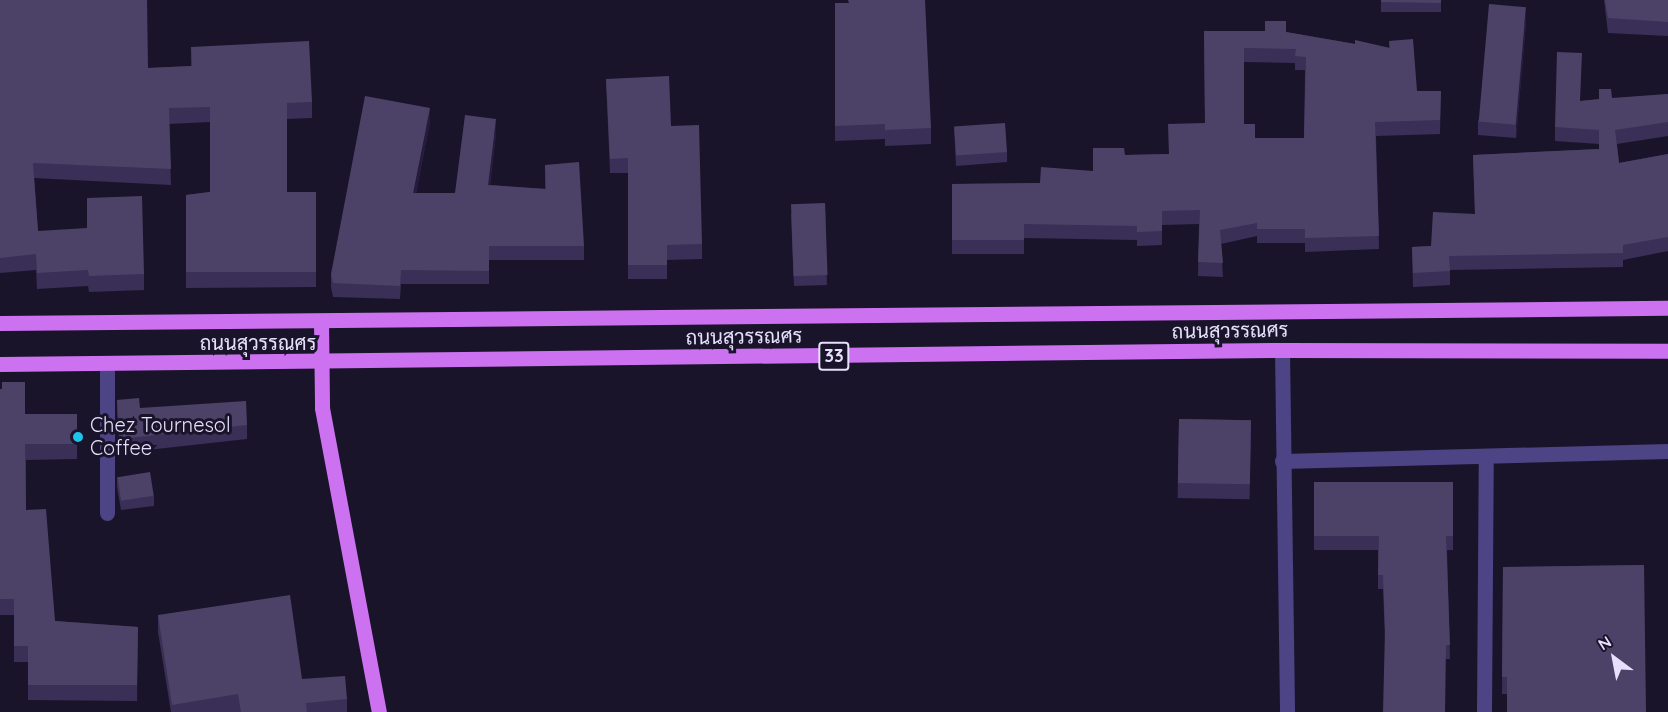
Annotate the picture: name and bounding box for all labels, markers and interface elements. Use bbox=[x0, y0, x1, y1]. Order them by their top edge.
street label: ถนนสุวรรณศร bbox=[1171, 317, 1289, 343]
street label: ถนนสุวรรณศร bbox=[685, 323, 803, 349]
street label: ถนนสุวรรณศร bbox=[200, 330, 316, 354]
road number: 33 bbox=[818, 341, 850, 371]
place label: Chez Tournesol Coffee bbox=[90, 413, 231, 460]
marker: Chez Tournesol Coffee bbox=[71, 430, 85, 444]
north arrow bbox=[1584, 628, 1644, 688]
text: N bbox=[1594, 631, 1615, 654]

